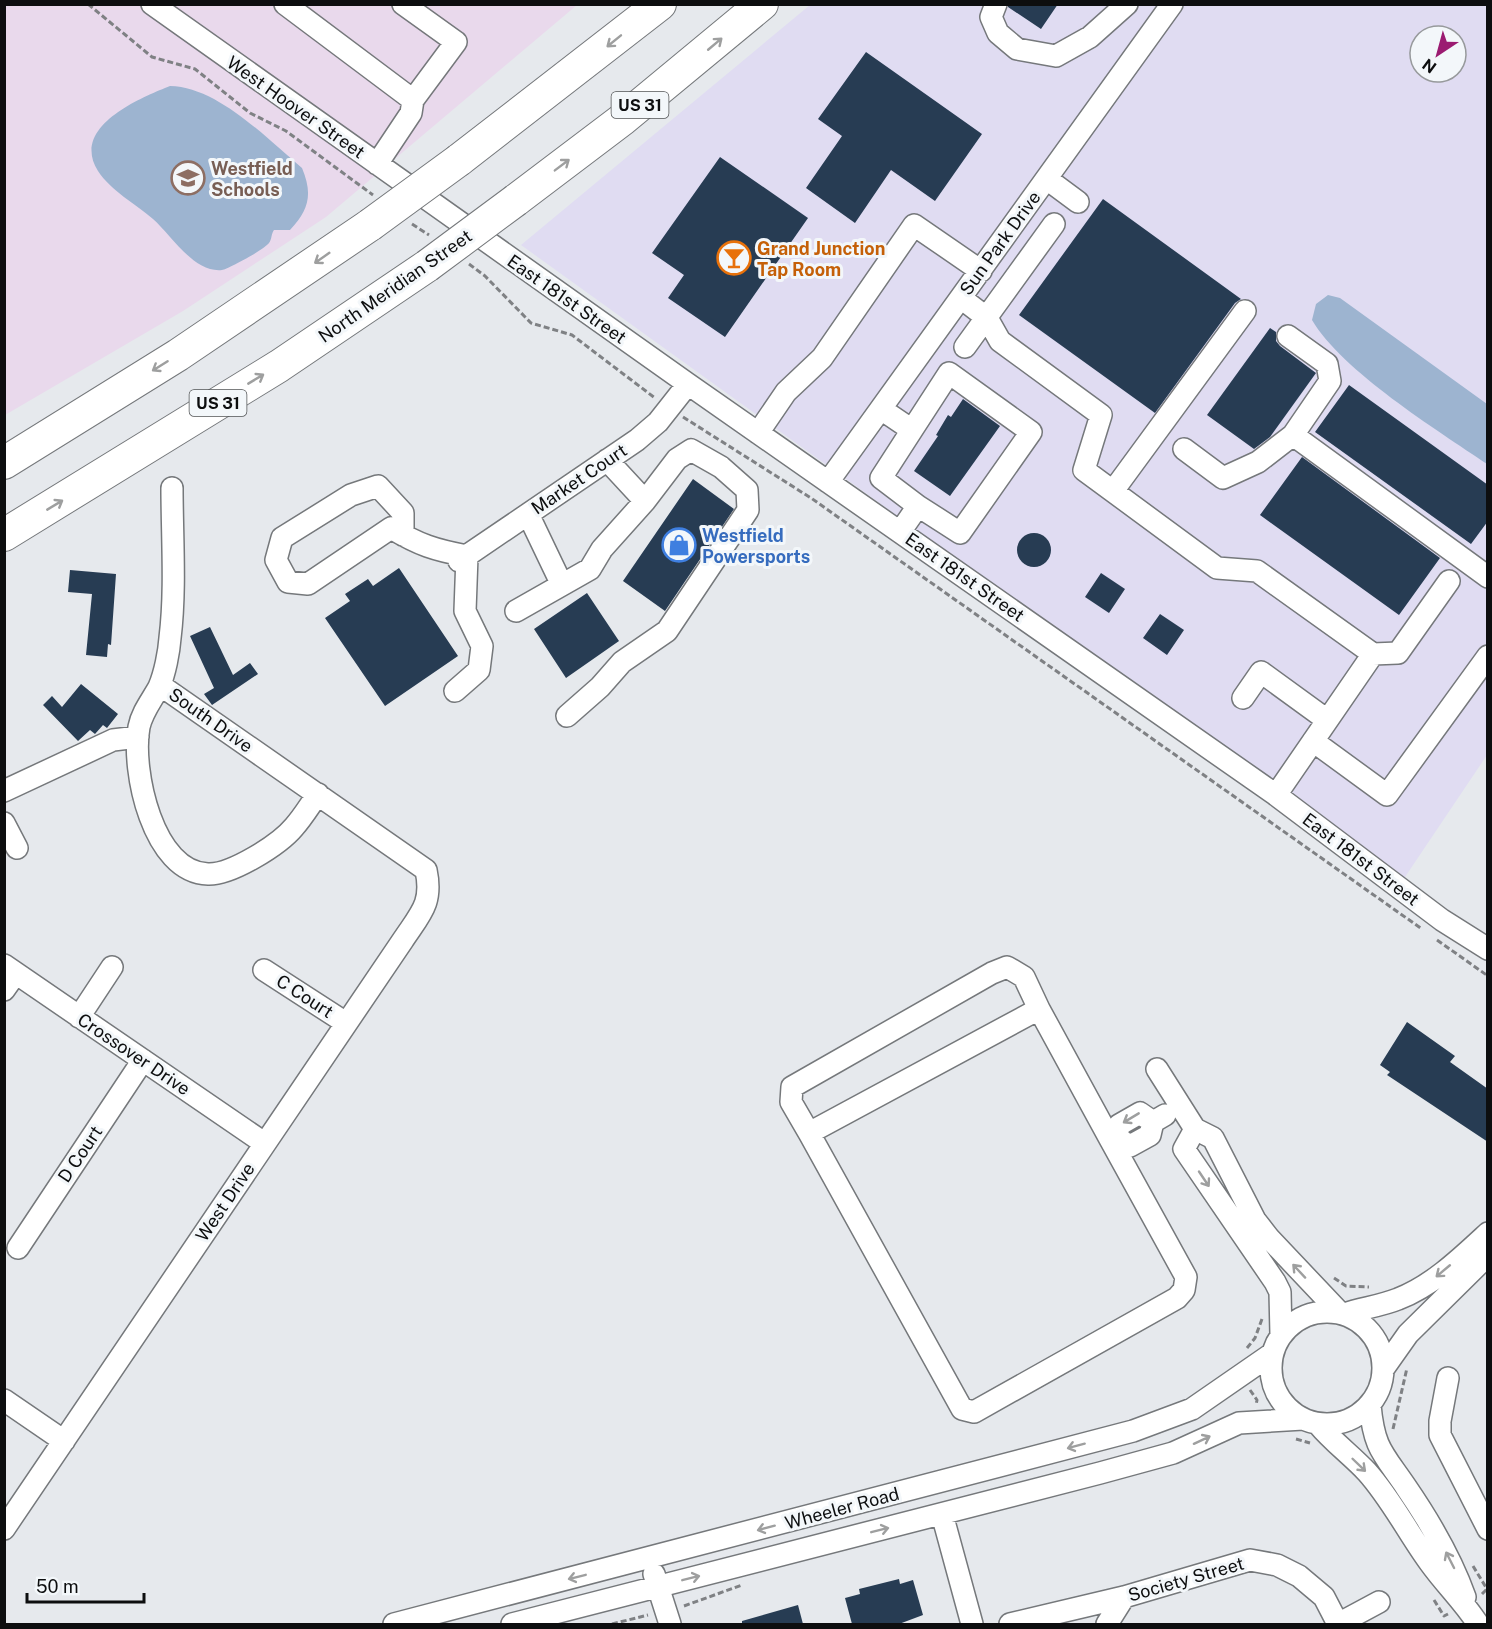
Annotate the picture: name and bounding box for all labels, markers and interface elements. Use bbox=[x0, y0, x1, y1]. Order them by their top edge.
north arrow bbox=[1408, 24, 1468, 84]
one-way arrow bbox=[606, 35, 622, 48]
one-way arrow bbox=[707, 37, 723, 50]
street label: West Hoover Street bbox=[223, 51, 369, 163]
text: N bbox=[1419, 54, 1440, 77]
road number: US 31 bbox=[612, 92, 668, 118]
place label: Westfield Schools bbox=[211, 158, 293, 200]
one-way arrow bbox=[554, 158, 570, 171]
school or university icon: Westfield Schools bbox=[170, 160, 206, 196]
street label: Sun Park Drive bbox=[955, 187, 1045, 299]
street label: North Meridian Street bbox=[314, 225, 476, 347]
place label: Grand Junction Tap Room bbox=[757, 238, 885, 280]
bar icon: Grand Junction Tap Room bbox=[716, 240, 752, 276]
street label: East 181st Street bbox=[503, 250, 631, 348]
one-way arrow bbox=[314, 252, 330, 264]
one-way arrow bbox=[151, 360, 168, 373]
one-way arrow bbox=[247, 373, 264, 385]
road number: US 31 bbox=[190, 390, 246, 416]
street label: Market Court bbox=[527, 439, 631, 519]
one-way arrow bbox=[46, 498, 63, 510]
place label: Westfield Powersports bbox=[702, 525, 810, 567]
shop icon: Westfield Powersports bbox=[661, 527, 697, 563]
street label: East 181st Street bbox=[901, 528, 1029, 626]
street label: South Drive bbox=[165, 683, 257, 757]
street label: East 181st Street bbox=[1299, 808, 1423, 910]
street label: C Court bbox=[273, 970, 337, 1022]
street label: Crossover Drive bbox=[74, 1009, 194, 1099]
one-way arrow bbox=[1123, 1112, 1140, 1124]
street label: D Court bbox=[53, 1122, 107, 1186]
street label: West Drive bbox=[191, 1159, 259, 1245]
one-way arrow bbox=[1199, 1170, 1211, 1187]
one-way arrow bbox=[1292, 1264, 1306, 1279]
one-way arrow bbox=[1435, 1265, 1451, 1278]
one-way arrow bbox=[1193, 1433, 1211, 1444]
one-way arrow bbox=[1067, 1441, 1086, 1453]
one-way arrow bbox=[1352, 1458, 1367, 1472]
street label: Wheeler Road bbox=[783, 1483, 901, 1533]
one-way arrow bbox=[757, 1523, 776, 1535]
one-way arrow bbox=[870, 1524, 889, 1535]
street label: Society Street bbox=[1126, 1552, 1246, 1606]
one-way arrow bbox=[1444, 1552, 1456, 1569]
scale bar bbox=[27, 1566, 144, 1604]
one-way arrow bbox=[681, 1571, 700, 1583]
one-way arrow bbox=[568, 1572, 587, 1584]
text: 50 m bbox=[36, 1576, 79, 1597]

